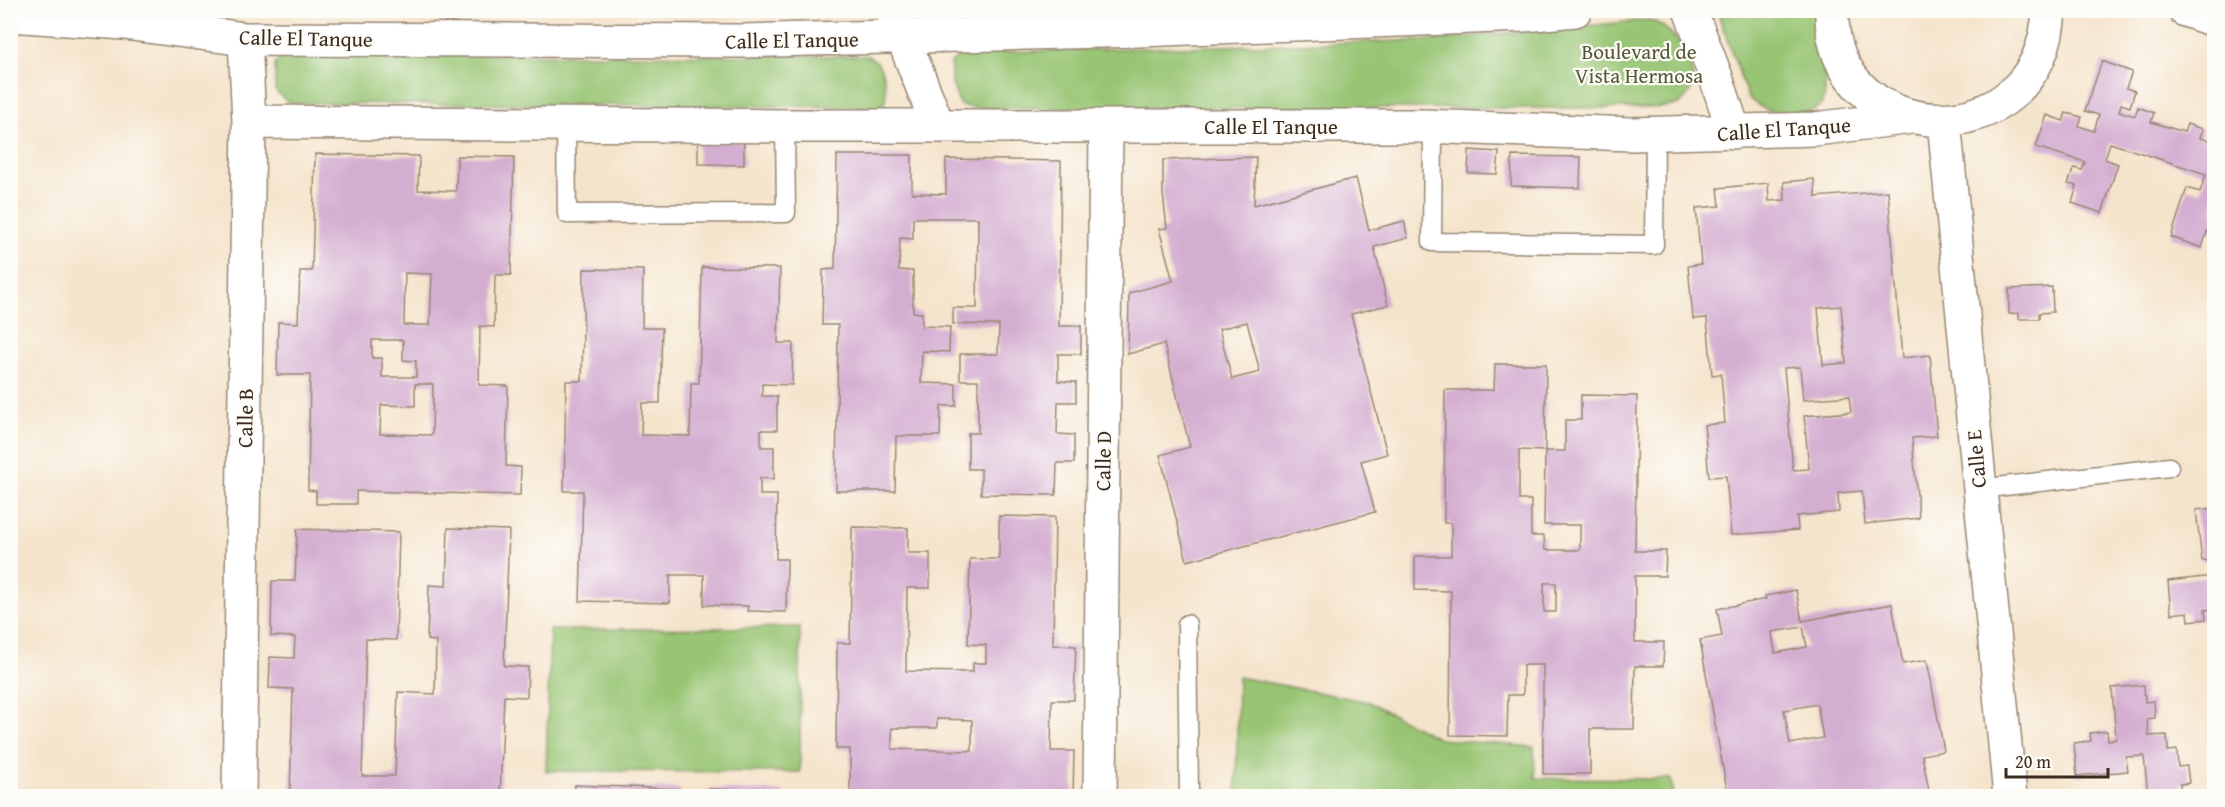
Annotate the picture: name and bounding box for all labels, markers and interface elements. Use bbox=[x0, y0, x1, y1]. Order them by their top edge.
street label: Calle El Tanque bbox=[239, 21, 373, 55]
street label: Calle El Tanque bbox=[725, 23, 859, 57]
park label: Boulevard de Vista Hermosa bbox=[1575, 36, 1703, 91]
street label: Calle El Tanque bbox=[1716, 109, 1852, 149]
street label: Calle El Tanque bbox=[1204, 111, 1338, 142]
street label: Calle B bbox=[229, 388, 261, 448]
street label: Calle E bbox=[1958, 428, 1994, 489]
street label: Calle D bbox=[1087, 431, 1119, 491]
scale bar bbox=[2006, 741, 2108, 779]
text: 20 m bbox=[2015, 748, 2051, 775]

